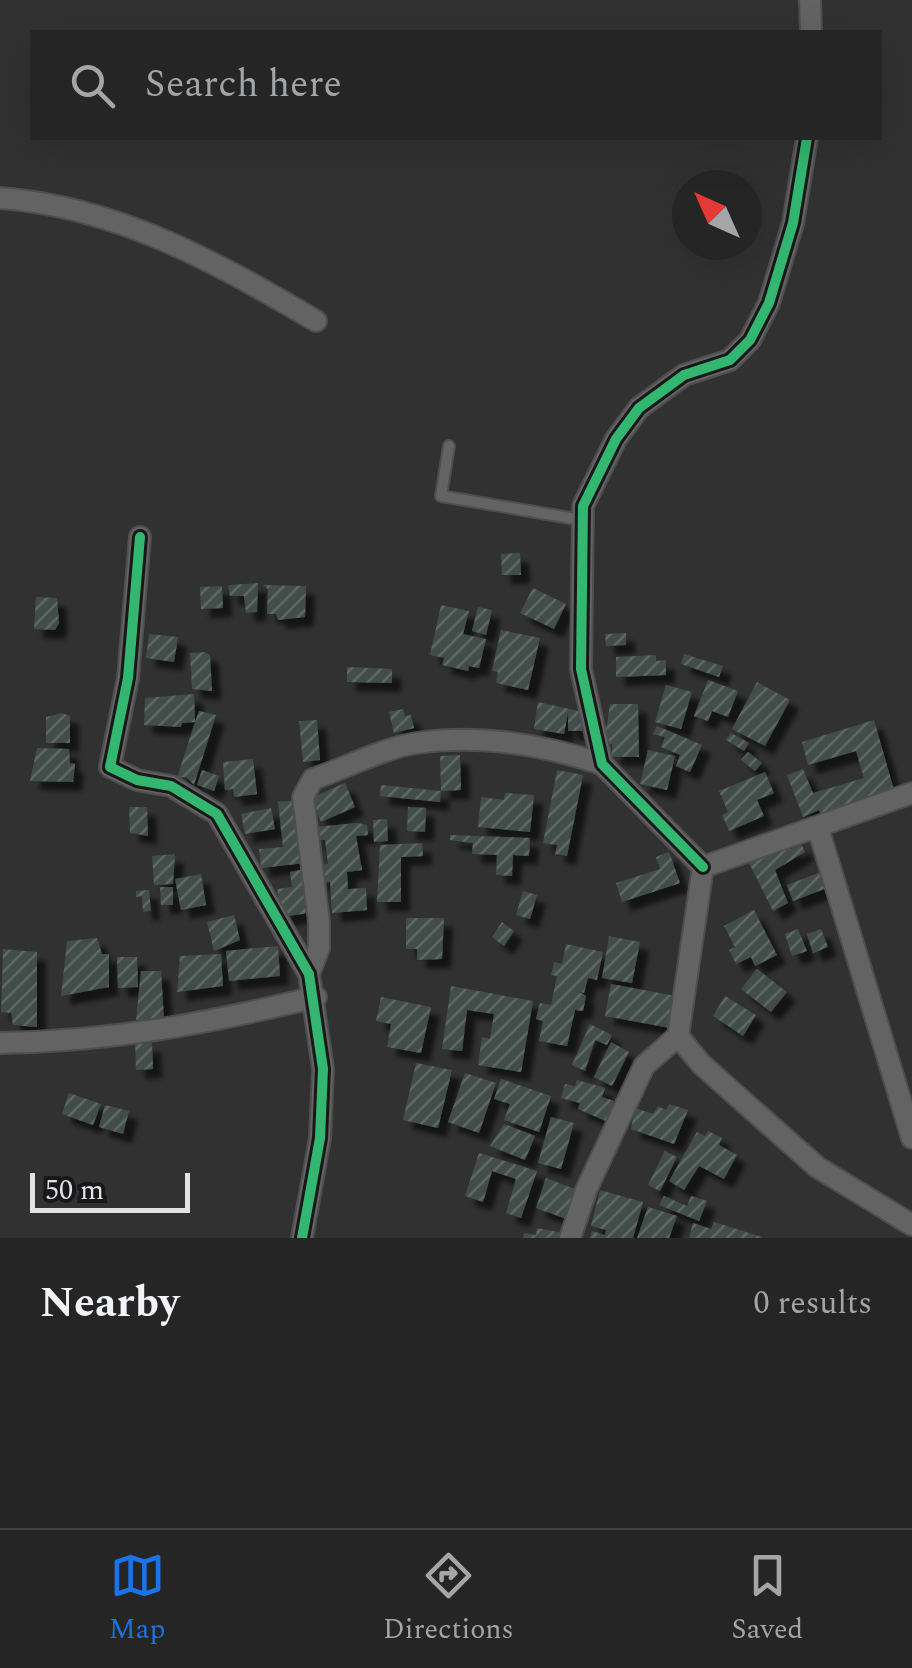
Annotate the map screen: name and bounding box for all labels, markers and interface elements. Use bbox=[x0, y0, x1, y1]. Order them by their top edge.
search box bbox=[30, 30, 882, 140]
text: Search here bbox=[145, 56, 342, 114]
icon: search bbox=[65, 58, 120, 113]
north arrow bbox=[672, 170, 762, 260]
scale bar bbox=[30, 1168, 190, 1212]
text: 50 m bbox=[45, 1169, 104, 1212]
text: Nearby bbox=[40, 1272, 179, 1335]
text: 0 results bbox=[753, 1279, 872, 1328]
tab: Map bbox=[109, 1548, 165, 1651]
tab: Directions bbox=[383, 1548, 514, 1651]
tab: Saved bbox=[731, 1548, 803, 1651]

